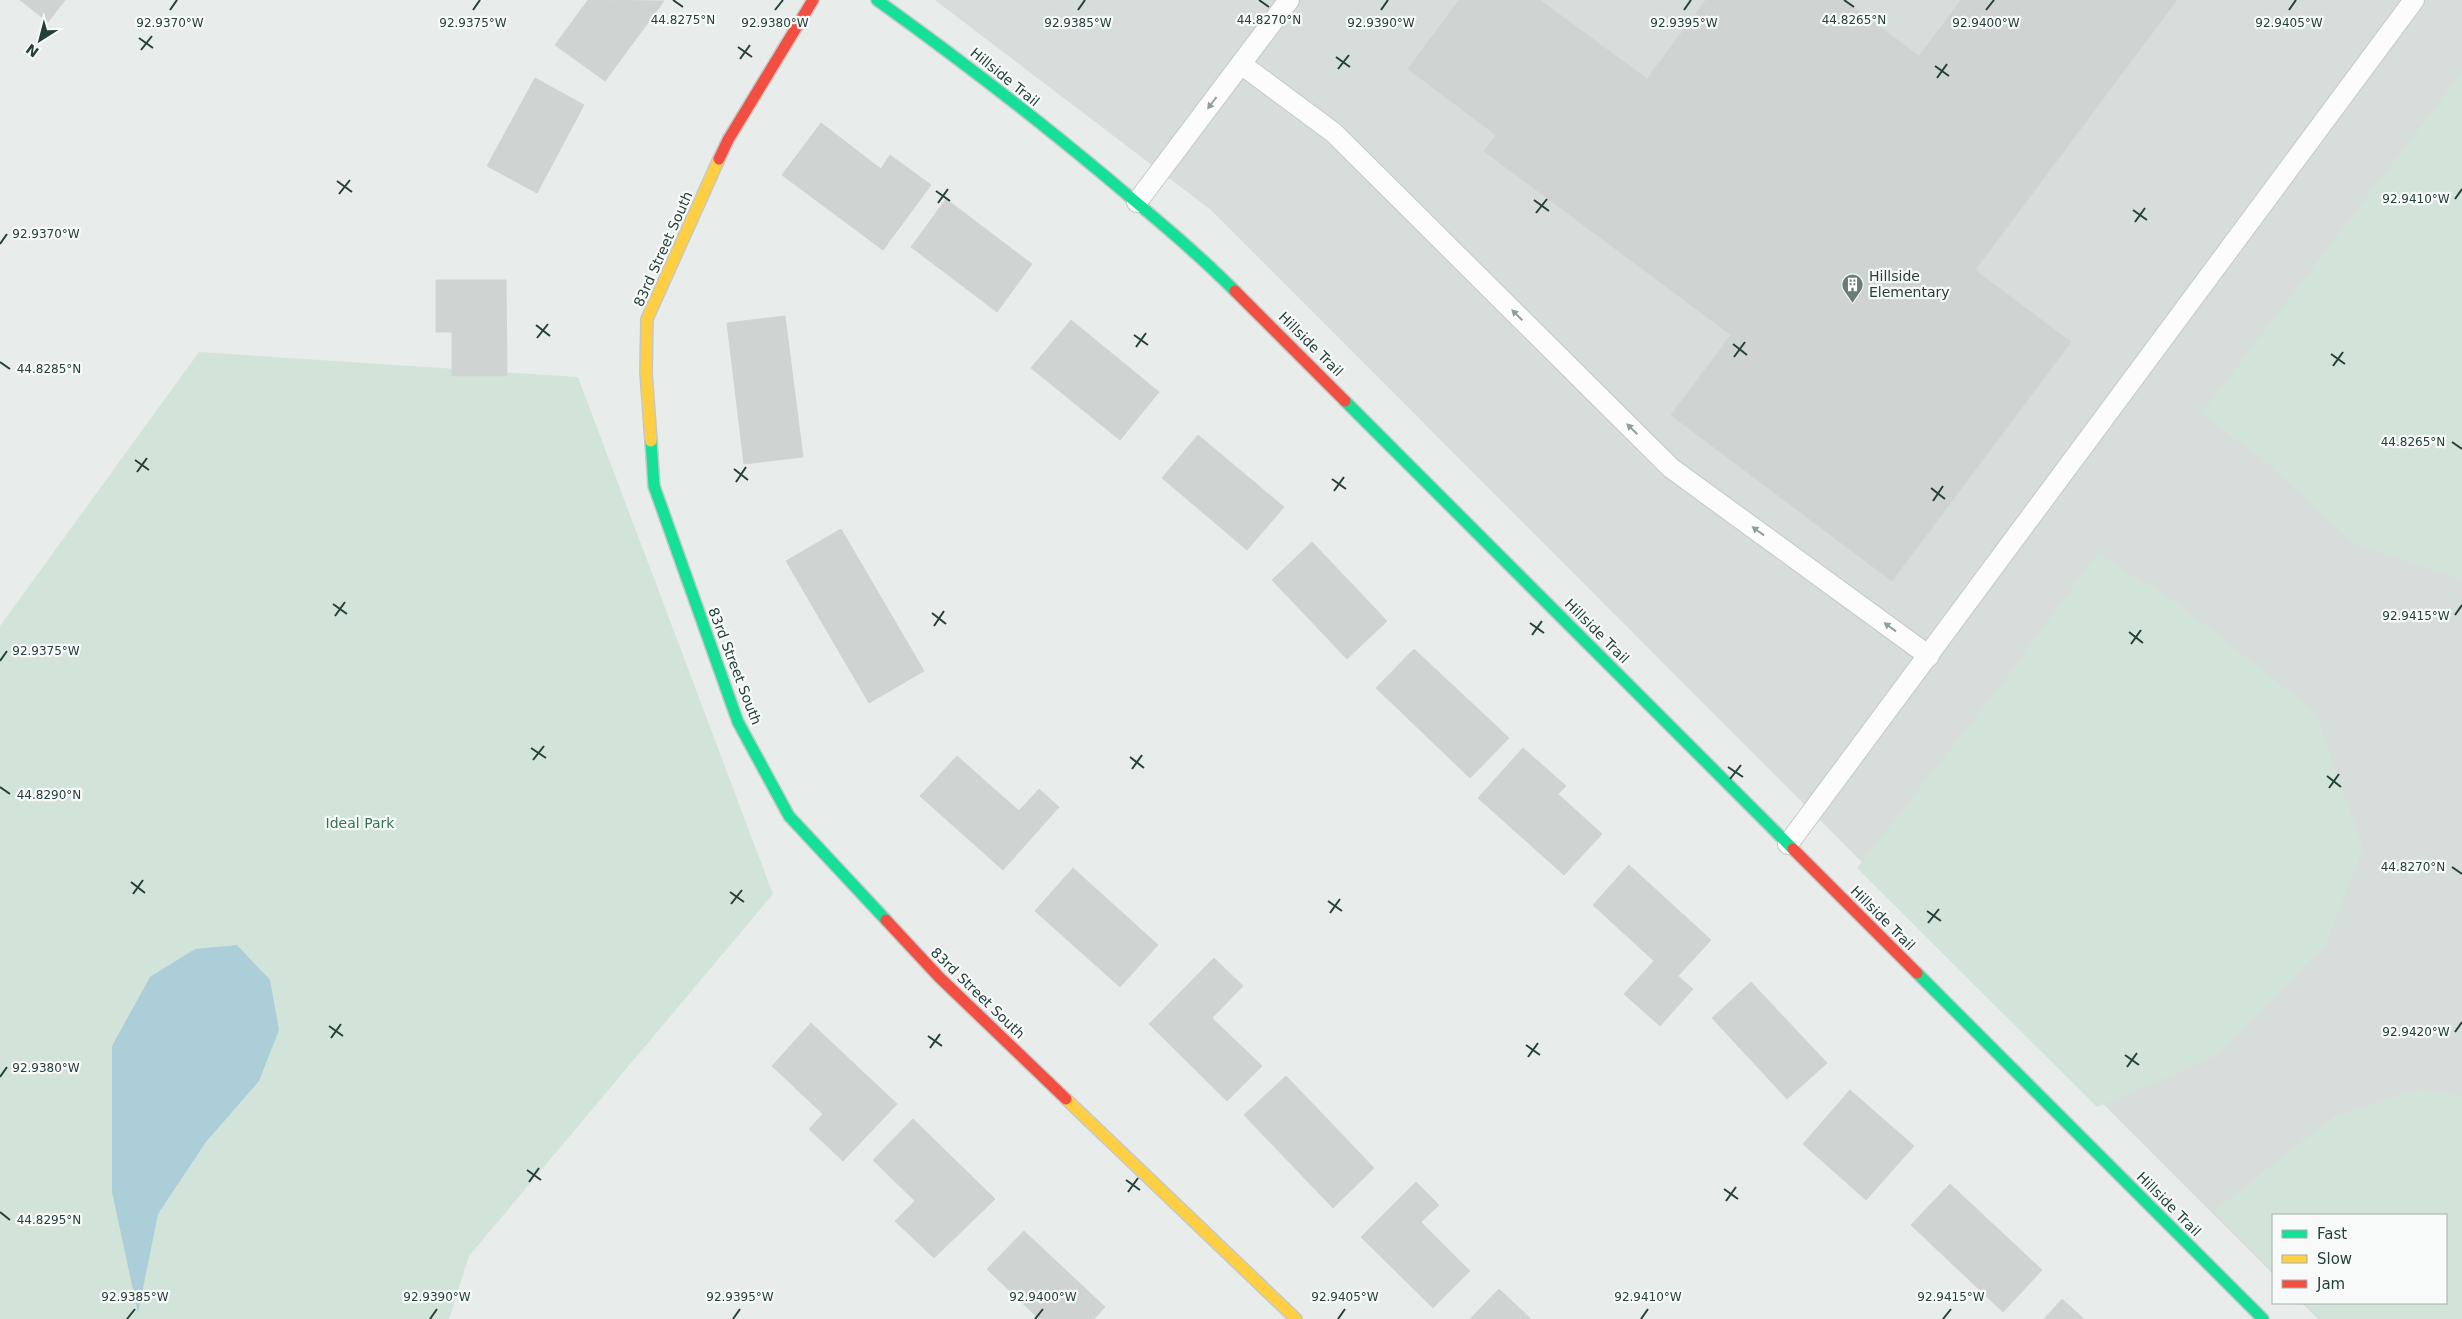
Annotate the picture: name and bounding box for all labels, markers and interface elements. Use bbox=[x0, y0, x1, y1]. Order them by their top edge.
text: 44.8275°N bbox=[651, 13, 715, 27]
text: 44.8270°N bbox=[1237, 13, 1301, 27]
text: 44.8265°N bbox=[1822, 13, 1886, 27]
north arrow bbox=[15, 15, 65, 65]
text: 92.9370°W bbox=[136, 16, 204, 30]
text: 92.9375°W bbox=[439, 16, 507, 30]
text: 92.9380°W bbox=[741, 16, 809, 30]
text: 92.9385°W bbox=[1044, 16, 1112, 30]
text: 92.9390°W bbox=[1347, 16, 1415, 30]
text: 92.9395°W bbox=[1650, 16, 1718, 30]
text: 92.9400°W bbox=[1952, 16, 2020, 30]
text: 92.9405°W bbox=[2255, 16, 2323, 30]
text: N bbox=[23, 41, 42, 60]
street label: Hillside Trail bbox=[967, 44, 1043, 110]
one-way arrow bbox=[1206, 96, 1217, 109]
street label: 83rd Street South bbox=[630, 189, 696, 309]
text: 92.9410°W bbox=[2382, 192, 2450, 206]
text: 92.9370°W bbox=[12, 227, 80, 241]
place label: Hillside Elementary bbox=[1869, 268, 1950, 300]
building icon: Hillside Elementary bbox=[1841, 272, 1865, 303]
street label: Hillside Trail bbox=[1276, 309, 1346, 379]
one-way arrow bbox=[1511, 309, 1523, 321]
text: 44.8285°N bbox=[17, 362, 81, 376]
one-way arrow bbox=[1626, 424, 1638, 436]
text: 44.8265°N bbox=[2381, 435, 2445, 449]
one-way arrow bbox=[1752, 526, 1765, 537]
street label: Hillside Trail bbox=[1562, 596, 1632, 666]
street label: 83rd Street South bbox=[705, 605, 765, 727]
text: 92.9415°W bbox=[2382, 609, 2450, 623]
one-way arrow bbox=[1883, 622, 1896, 632]
text: 92.9375°W bbox=[12, 644, 80, 658]
text: 44.8290°N bbox=[17, 788, 81, 802]
park label: Ideal Park bbox=[326, 815, 395, 831]
text: 44.8270°N bbox=[2381, 860, 2445, 874]
street label: Hillside Trail bbox=[1848, 883, 1918, 953]
street label: 83rd Street South bbox=[928, 944, 1028, 1042]
text: 92.9420°W bbox=[2382, 1025, 2450, 1039]
text: 92.9380°W bbox=[12, 1061, 80, 1075]
street label: Hillside Trail bbox=[2134, 1169, 2204, 1239]
text: 44.8295°N bbox=[17, 1213, 81, 1227]
legend bbox=[2272, 1214, 2447, 1304]
text: Fast bbox=[2317, 1225, 2347, 1243]
text: Slow bbox=[2317, 1250, 2352, 1268]
text: Jam bbox=[2316, 1275, 2345, 1293]
text: 92.9385°W bbox=[101, 1290, 169, 1304]
text: 92.9390°W bbox=[403, 1290, 471, 1304]
text: 92.9395°W bbox=[706, 1290, 774, 1304]
text: 92.9400°W bbox=[1009, 1290, 1077, 1304]
text: 92.9405°W bbox=[1311, 1290, 1379, 1304]
text: 92.9410°W bbox=[1614, 1290, 1682, 1304]
text: 92.9415°W bbox=[1917, 1290, 1985, 1304]

